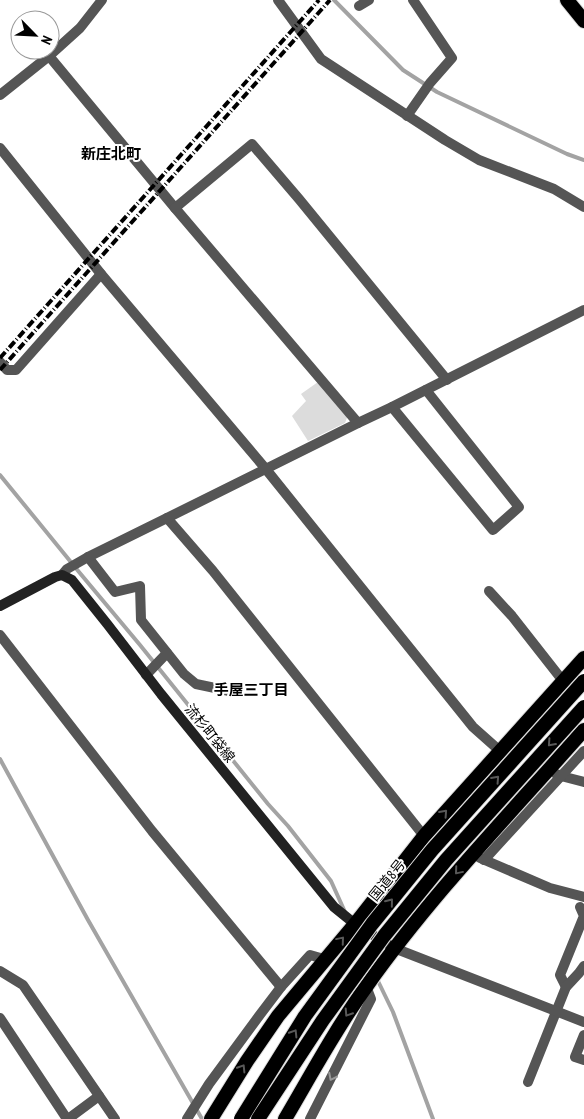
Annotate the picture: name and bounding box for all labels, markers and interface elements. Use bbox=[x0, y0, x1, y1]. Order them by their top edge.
north arrow bbox=[10, 10, 60, 60]
text: N bbox=[37, 33, 57, 47]
district label: 新庄北町 bbox=[81, 144, 141, 163]
district label: 手屋三丁目 bbox=[213, 680, 289, 699]
street label: 流杉町袋線 bbox=[181, 700, 239, 766]
one-way arrow bbox=[548, 737, 557, 746]
one-way arrow bbox=[490, 775, 499, 784]
one-way arrow bbox=[438, 810, 447, 819]
street label: 国道8号 bbox=[365, 856, 409, 904]
one-way arrow bbox=[456, 865, 464, 874]
one-way arrow bbox=[384, 899, 393, 908]
one-way arrow bbox=[336, 936, 345, 945]
one-way arrow bbox=[345, 1008, 354, 1017]
one-way arrow bbox=[288, 1030, 298, 1039]
one-way arrow bbox=[236, 1064, 246, 1073]
one-way arrow bbox=[328, 1072, 338, 1081]

